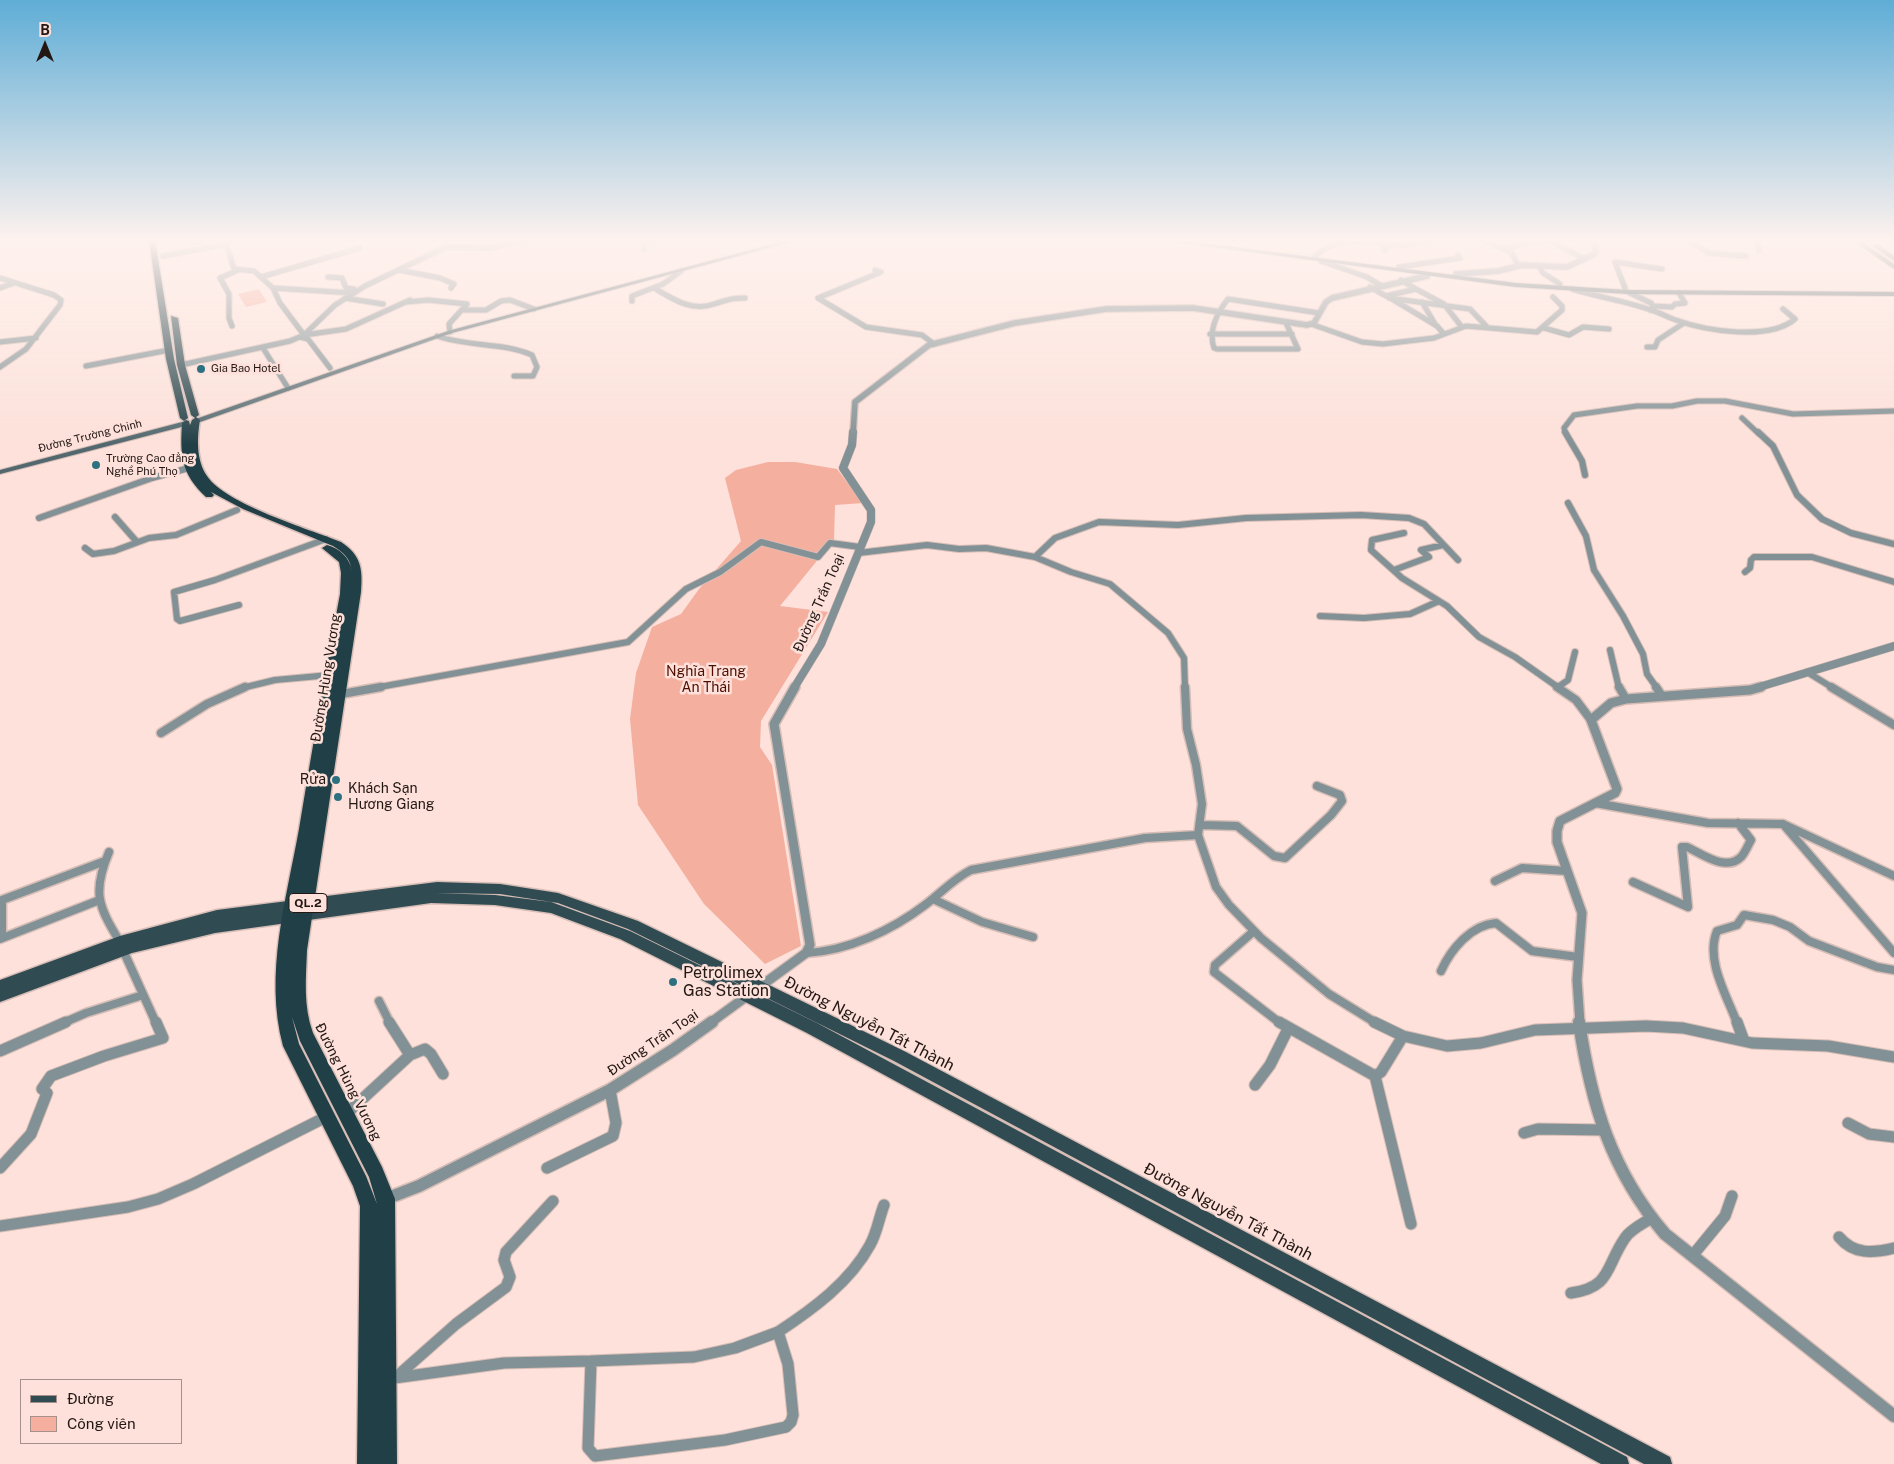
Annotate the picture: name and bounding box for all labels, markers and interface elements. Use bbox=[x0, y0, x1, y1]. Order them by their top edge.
north arrow bbox=[20, 20, 70, 70]
text: B bbox=[40, 22, 50, 38]
place label: Gia Bao Hotel bbox=[211, 362, 281, 376]
marker: Gia Bao Hotel bbox=[195, 363, 207, 375]
street label: Đường Trường Chinh bbox=[37, 417, 143, 455]
place label: Trường Cao đẳng Nghề Phú Thọ bbox=[106, 452, 194, 478]
marker: Trường Cao đẳng Nghề Phú Thọ bbox=[90, 459, 102, 471]
street label: Đường Trần Toại bbox=[790, 551, 848, 655]
street label: Đường Hùng Vương bbox=[308, 613, 344, 743]
park label: Nghĩa Trang An Thái bbox=[666, 664, 746, 696]
place label: Rửa bbox=[300, 772, 326, 788]
marker: Rửa bbox=[330, 774, 342, 786]
place label: Khách Sạn Hương Giang bbox=[348, 781, 434, 814]
marker: Khách Sạn Hương Giang bbox=[332, 791, 344, 803]
road number: QL.2 bbox=[289, 894, 327, 912]
place label: Petrolimex Gas Station bbox=[683, 963, 769, 1001]
street label: Đường Nguyễn Tất Thành bbox=[781, 973, 957, 1075]
marker: Petrolimex Gas Station bbox=[667, 976, 679, 988]
street label: Đường Trần Toại bbox=[604, 1006, 702, 1080]
street label: Đường Hùng Vương bbox=[311, 1020, 385, 1144]
street label: Đường Nguyễn Tất Thành bbox=[1140, 1159, 1316, 1265]
legend bbox=[20, 1379, 182, 1444]
text: Đường bbox=[67, 1390, 114, 1407]
text: Công viên bbox=[67, 1415, 136, 1432]

